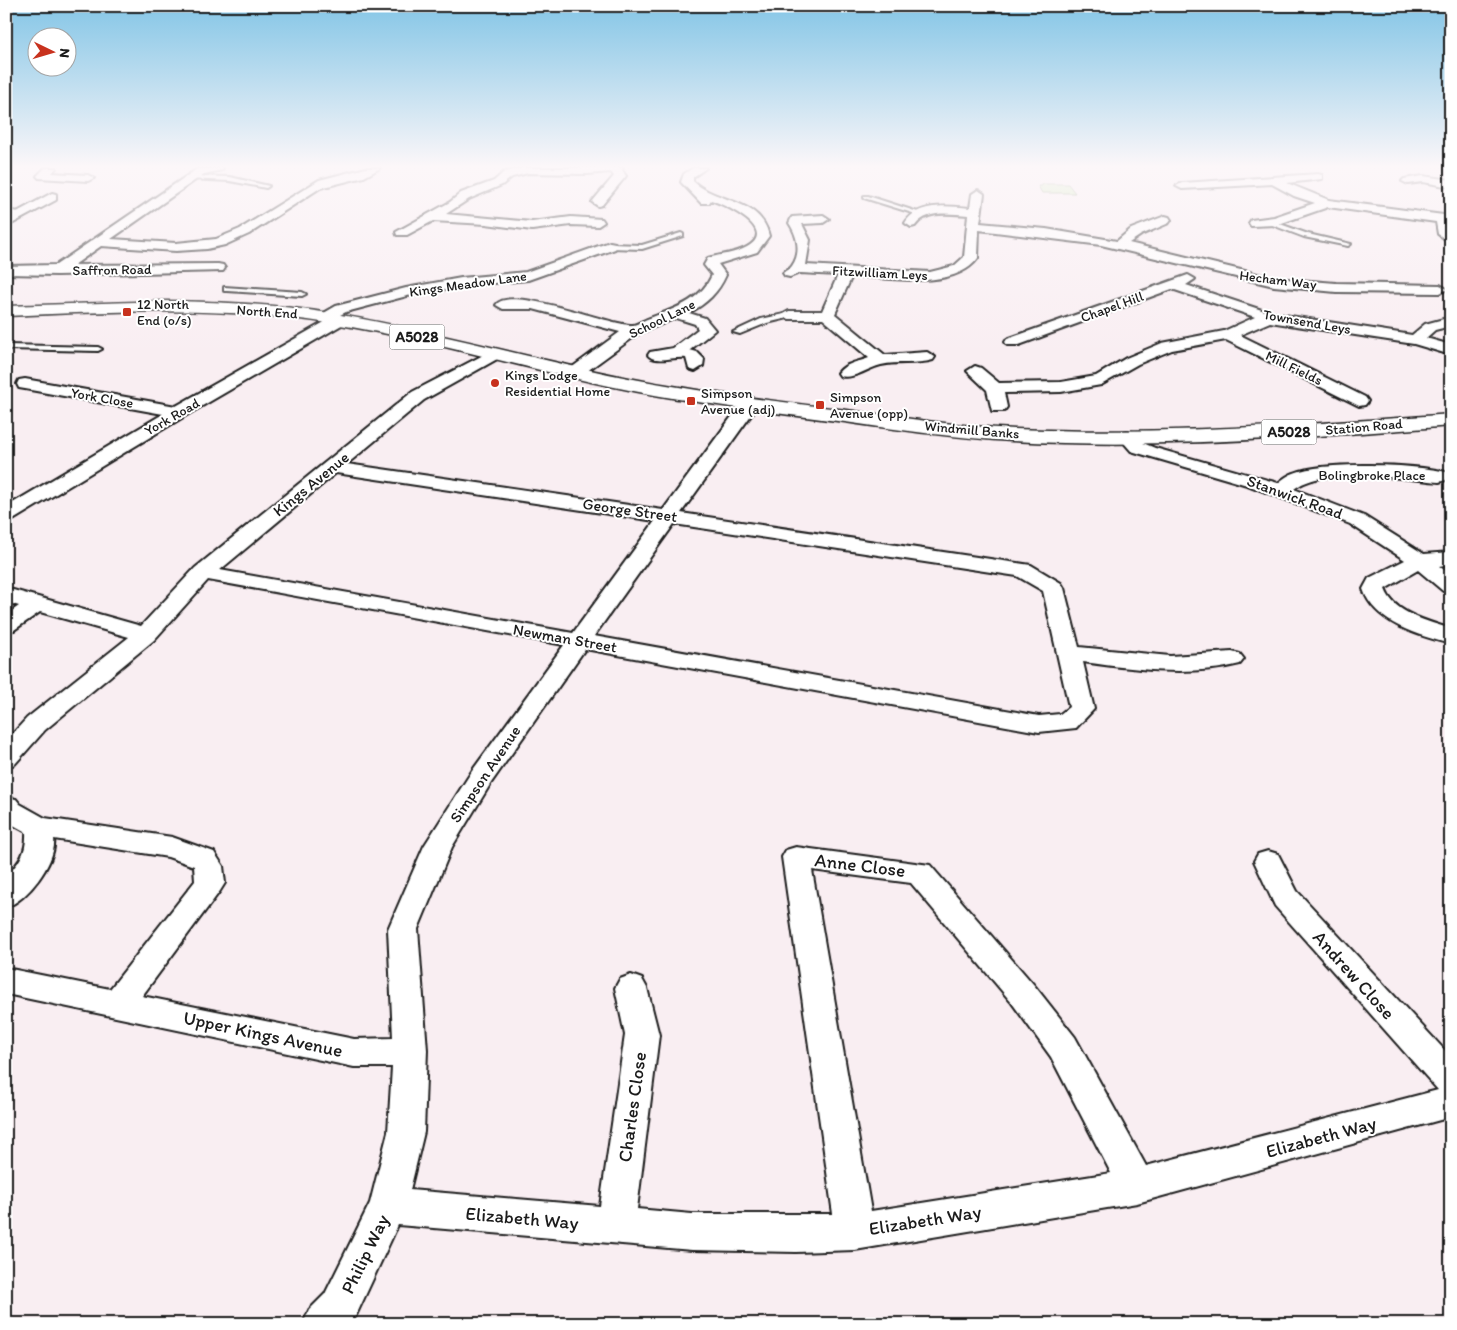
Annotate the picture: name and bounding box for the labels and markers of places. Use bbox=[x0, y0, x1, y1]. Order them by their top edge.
place label: 12 North End (o/s) bbox=[137, 296, 192, 329]
marker: 12 North End (o/s) bbox=[121, 306, 133, 318]
place label: Kings Lodge Residential Home bbox=[505, 367, 610, 400]
marker: Kings Lodge Residential Home bbox=[489, 377, 501, 389]
place label: Simpson Avenue (adj) bbox=[701, 385, 775, 418]
place label: Simpson Avenue (opp) bbox=[830, 389, 908, 422]
marker: Simpson Avenue (adj) bbox=[685, 395, 697, 407]
marker: Simpson Avenue (opp) bbox=[814, 399, 826, 411]

